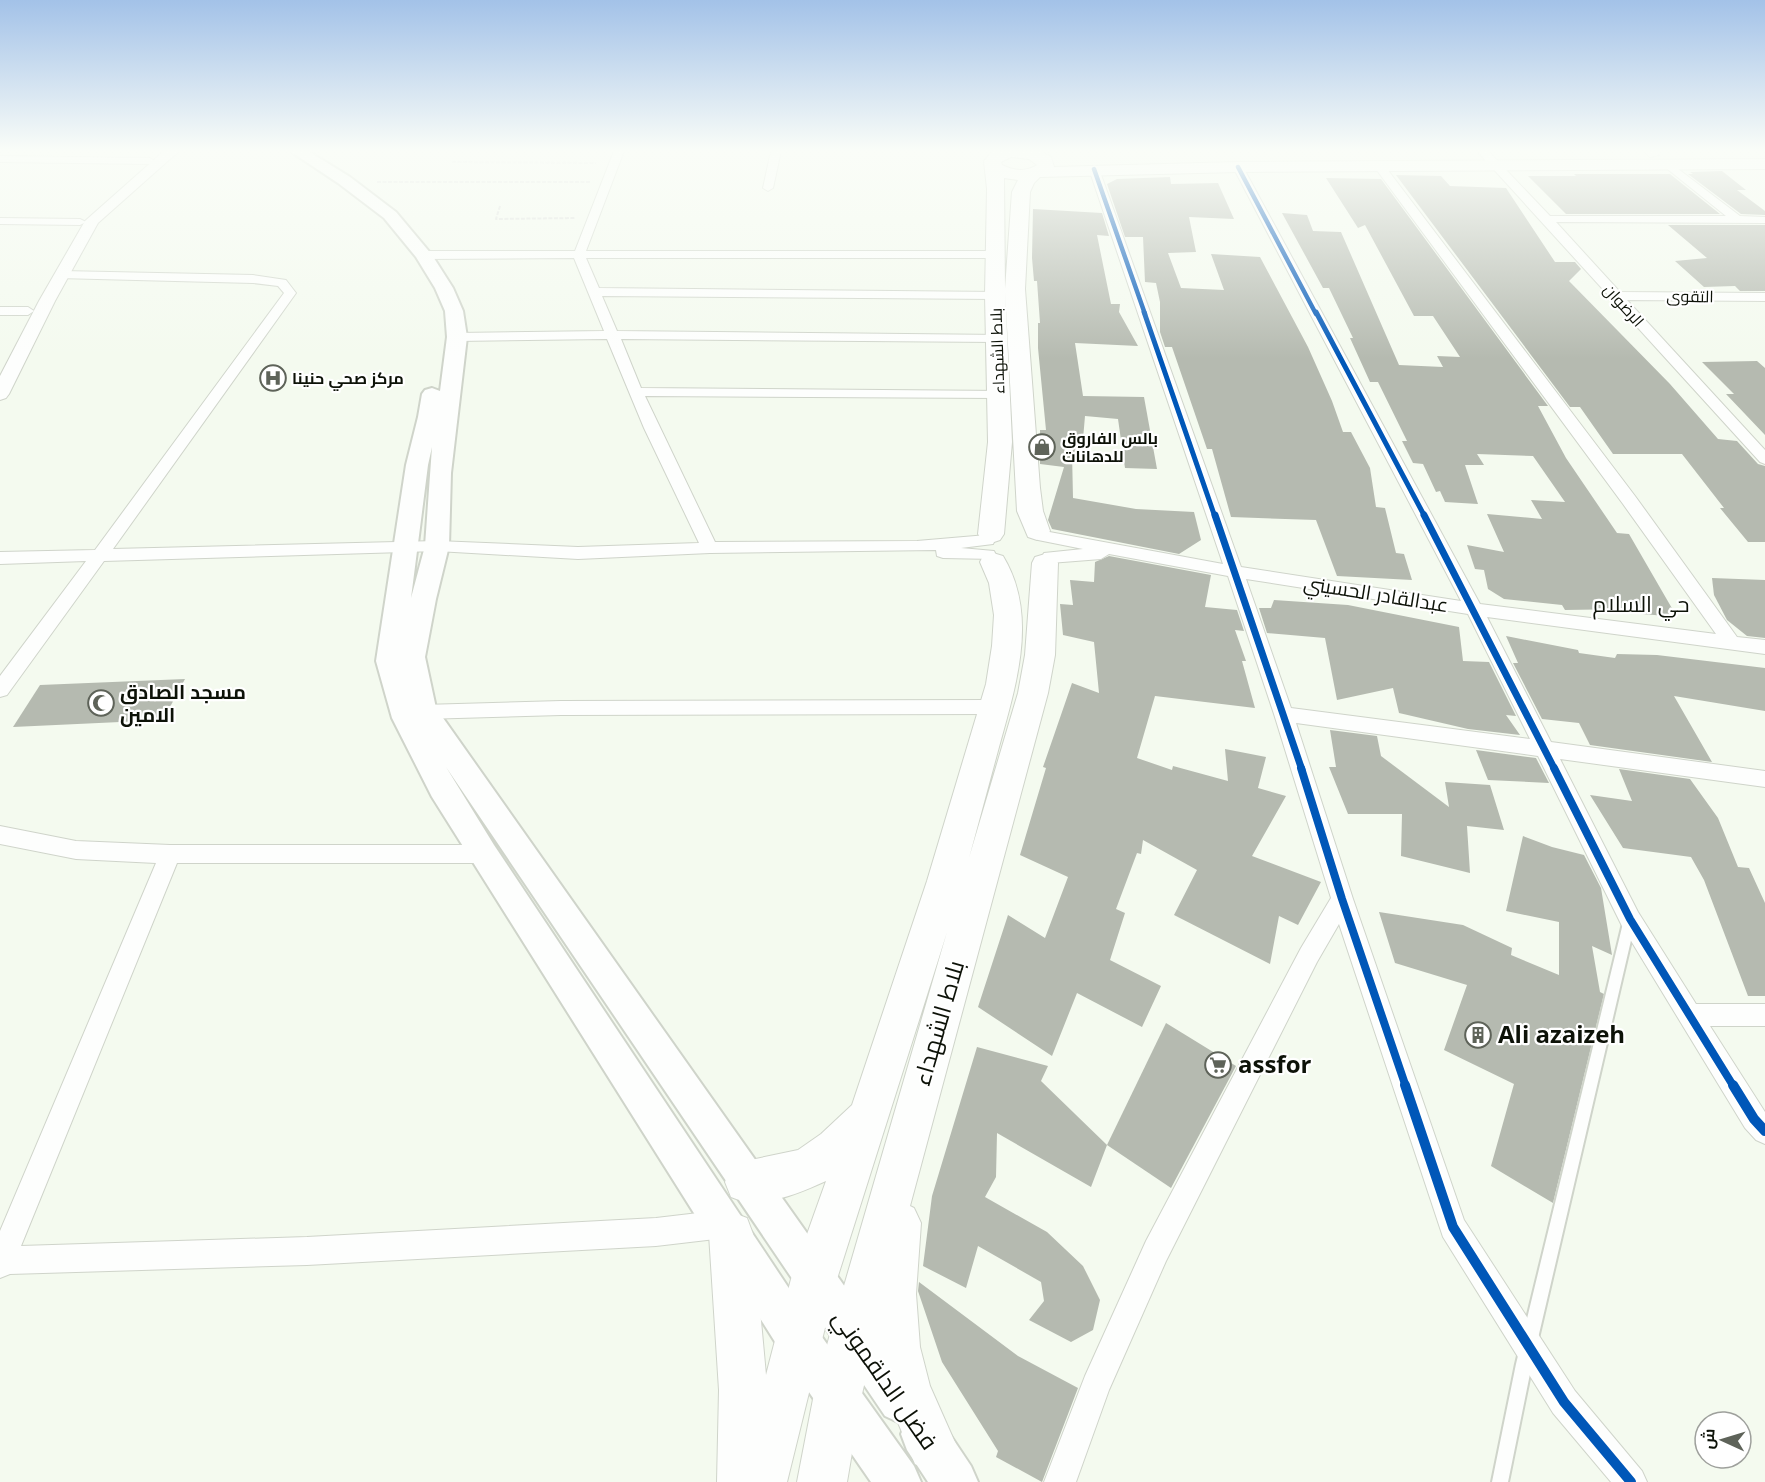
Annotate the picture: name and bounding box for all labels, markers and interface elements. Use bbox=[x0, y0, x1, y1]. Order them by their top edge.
street label: الرضوان bbox=[1599, 279, 1649, 331]
street label: التقوى bbox=[1666, 285, 1714, 307]
street label: بلاط الشهداء bbox=[985, 308, 1009, 394]
hospital icon: مركز صحي حنينا bbox=[258, 363, 288, 393]
place label: مركز صحي حنينا bbox=[292, 367, 404, 391]
place label: بالس الفاروق للدهانات bbox=[1062, 427, 1158, 467]
shop icon: بالس الفاروق للدهانات bbox=[1027, 432, 1057, 462]
street label: عبدالقادر الحسيني bbox=[1301, 569, 1450, 621]
district label: حي السلام bbox=[1593, 588, 1689, 621]
place label: مسجد الصادق الامين bbox=[120, 678, 246, 728]
mosque icon: مسجد الصادق الامين bbox=[86, 688, 116, 718]
street label: بلاط الشهداء bbox=[904, 956, 971, 1089]
place label: Ali azaizeh bbox=[1498, 1017, 1625, 1050]
building icon: Ali azaizeh bbox=[1463, 1020, 1493, 1050]
place label: assfor bbox=[1238, 1047, 1312, 1080]
supermarket icon: assfor bbox=[1203, 1050, 1233, 1080]
street label: فضل الدلقموني bbox=[823, 1303, 947, 1458]
north arrow bbox=[1693, 1410, 1753, 1470]
text: ش bbox=[1696, 1428, 1720, 1450]

